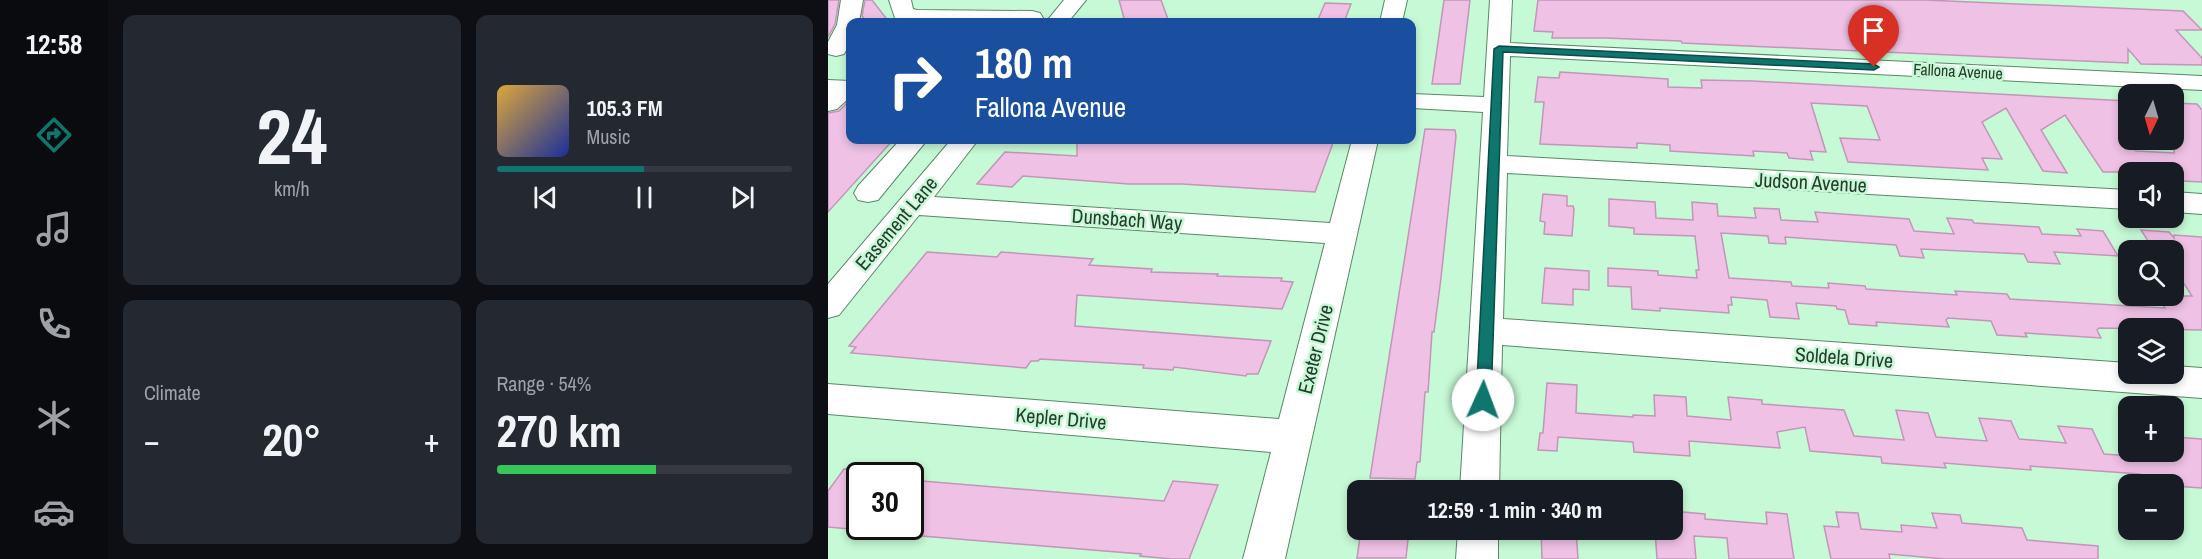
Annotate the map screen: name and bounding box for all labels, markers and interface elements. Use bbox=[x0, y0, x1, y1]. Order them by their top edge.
pin bbox=[1848, 5, 1899, 67]
icon: arrive bbox=[1857, 14, 1890, 47]
text: 12:58 bbox=[26, 26, 82, 62]
text: 180 m bbox=[975, 35, 1073, 91]
icon: right bbox=[876, 42, 954, 120]
street label: Fallona Avenue bbox=[1913, 58, 2003, 84]
text: 24 bbox=[256, 83, 327, 188]
north arrow bbox=[2118, 84, 2184, 150]
map controls bbox=[2118, 84, 2184, 540]
text: Fallona Avenue bbox=[975, 89, 1126, 125]
text: 105.3 FM bbox=[587, 93, 663, 123]
icon: directions bbox=[33, 114, 75, 156]
text: Music bbox=[587, 123, 630, 150]
button: sound bbox=[2118, 162, 2184, 228]
street label: Judson Avenue bbox=[1754, 166, 1868, 198]
street label: Easement Lane bbox=[849, 170, 943, 276]
text: km/h bbox=[274, 175, 310, 202]
icon: previous bbox=[529, 181, 562, 214]
icon: pause bbox=[628, 181, 661, 214]
icon: next bbox=[726, 181, 759, 214]
street label: Dunsbach Way bbox=[1071, 202, 1184, 236]
icon: music bbox=[33, 208, 75, 250]
button: search bbox=[2118, 240, 2184, 306]
street label: Exeter Drive bbox=[1291, 302, 1339, 396]
icon: phone bbox=[33, 303, 75, 345]
button: layers bbox=[2118, 318, 2184, 384]
street label: Soldela Drive bbox=[1794, 340, 1894, 374]
position arrow bbox=[1451, 368, 1515, 432]
text: Range · 54% bbox=[497, 370, 591, 397]
text: Climate bbox=[144, 379, 201, 406]
button: + bbox=[2118, 396, 2184, 462]
icon: climate bbox=[33, 397, 75, 439]
text: 270 km bbox=[497, 400, 622, 461]
street label: Kepler Drive bbox=[1014, 401, 1108, 435]
text: 20° bbox=[262, 409, 321, 470]
text: − bbox=[144, 418, 160, 462]
text: + bbox=[424, 418, 439, 462]
speed limit sign: 30 bbox=[846, 462, 924, 540]
button: − bbox=[2118, 474, 2184, 540]
icon: car bbox=[33, 491, 75, 533]
text: 12:59 · 1 min · 340 m bbox=[1428, 495, 1602, 525]

